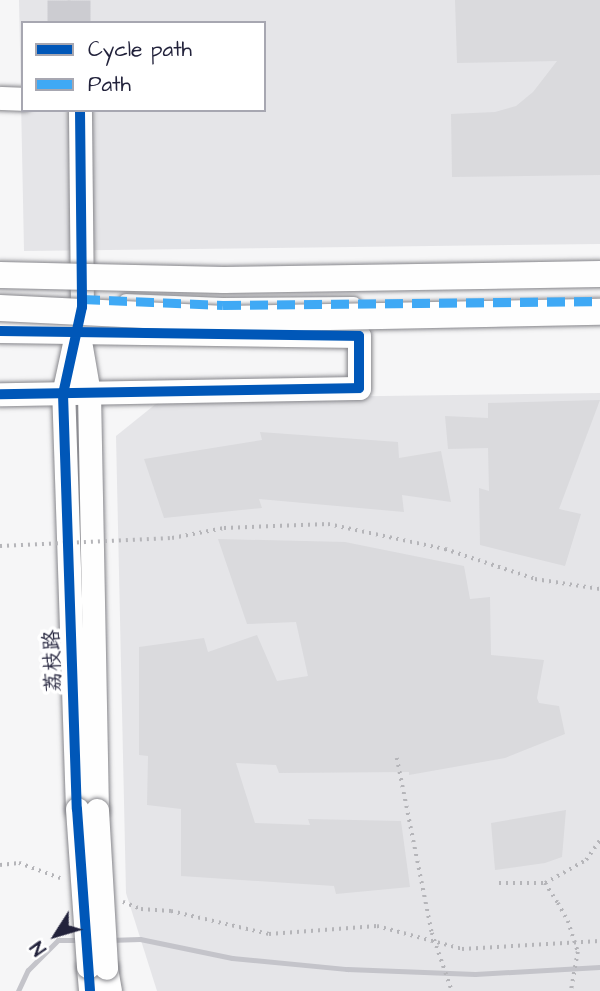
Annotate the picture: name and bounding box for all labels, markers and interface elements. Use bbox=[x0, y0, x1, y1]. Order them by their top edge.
legend bbox=[21, 21, 266, 112]
text: Cycle path bbox=[88, 35, 192, 64]
text: Path bbox=[88, 70, 131, 99]
street label: 荔枝路 bbox=[39, 629, 67, 693]
north arrow bbox=[21, 900, 91, 970]
text: N bbox=[24, 935, 53, 961]

